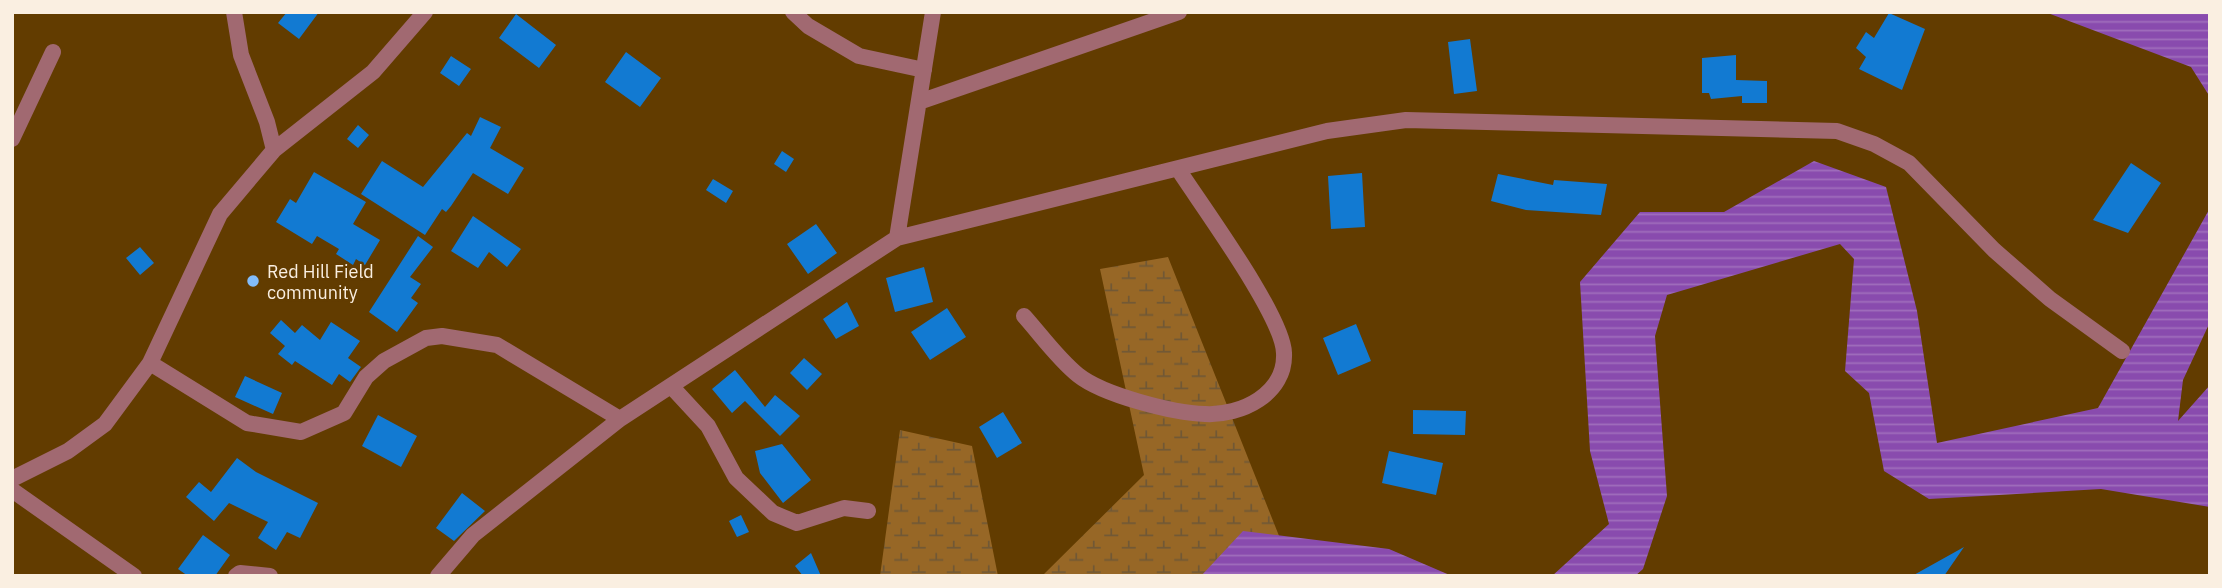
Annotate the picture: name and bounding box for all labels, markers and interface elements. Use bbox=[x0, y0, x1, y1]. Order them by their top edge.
place label: Red Hill Field community bbox=[267, 260, 374, 304]
marker: Red Hill Field community bbox=[245, 273, 261, 289]

